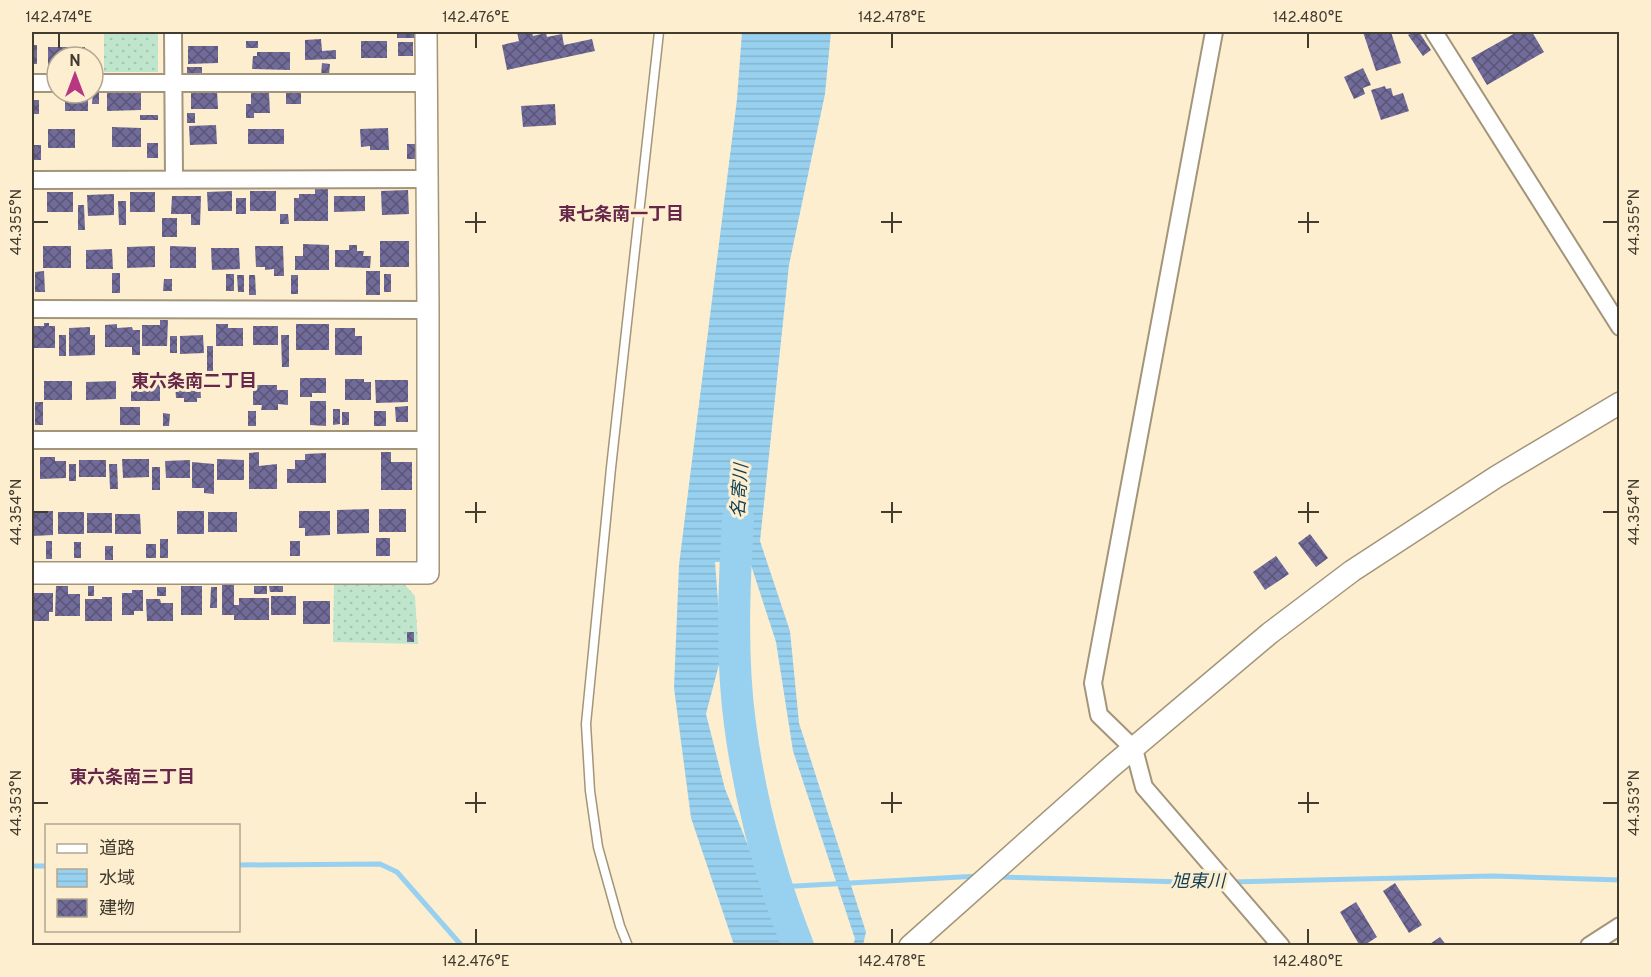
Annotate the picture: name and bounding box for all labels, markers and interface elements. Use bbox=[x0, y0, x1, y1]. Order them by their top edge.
text: 142.474°E bbox=[25, 9, 93, 28]
text: 142.476°E bbox=[442, 9, 510, 28]
text: 142.478°E bbox=[858, 9, 926, 28]
text: 142.480°E bbox=[1273, 9, 1343, 28]
north arrow bbox=[45, 45, 105, 105]
text: N bbox=[69, 52, 81, 72]
text: 44.355°N bbox=[8, 189, 27, 255]
text: 44.355°N bbox=[1626, 189, 1645, 255]
district label: 東七条南一丁目 bbox=[558, 204, 684, 227]
district label: 東六条南二丁目 bbox=[131, 371, 257, 394]
water label: 名寄川 bbox=[728, 461, 754, 519]
text: 44.354°N bbox=[8, 479, 27, 545]
text: 44.354°N bbox=[1626, 479, 1645, 545]
district label: 東六条南三丁目 bbox=[69, 767, 195, 790]
text: 44.353°N bbox=[8, 770, 27, 836]
text: 44.353°N bbox=[1626, 770, 1645, 836]
legend bbox=[45, 824, 240, 932]
text: 道路 bbox=[99, 838, 135, 861]
text: 水域 bbox=[99, 868, 135, 891]
water label: 旭東川 bbox=[1171, 871, 1227, 894]
text: 建物 bbox=[99, 898, 135, 921]
text: 142.476°E bbox=[442, 953, 510, 972]
text: 142.478°E bbox=[858, 953, 926, 972]
text: 142.480°E bbox=[1273, 953, 1343, 972]

